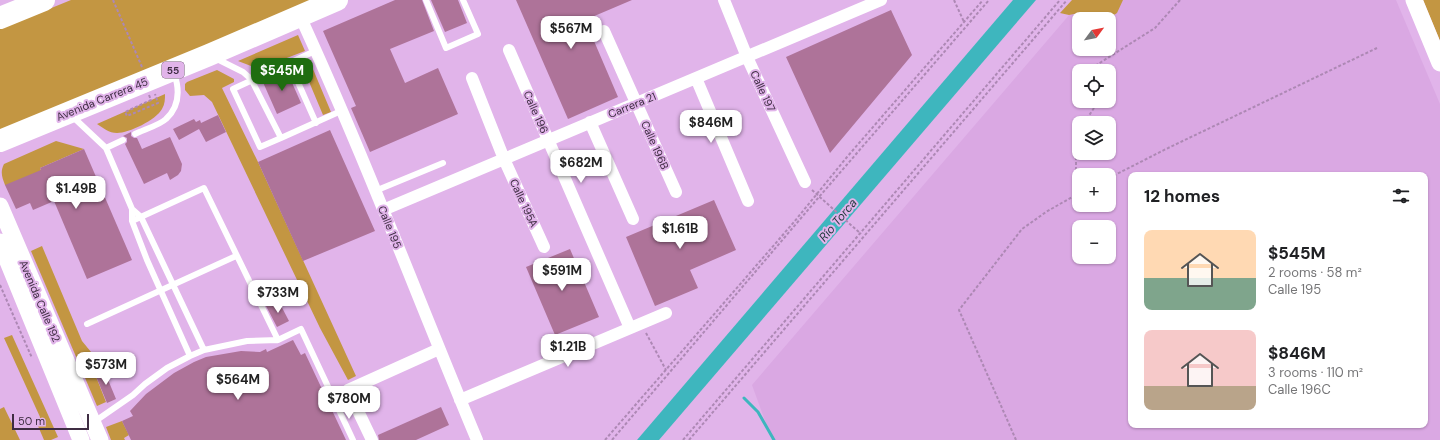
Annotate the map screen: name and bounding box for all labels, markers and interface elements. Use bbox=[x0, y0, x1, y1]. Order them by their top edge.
north arrow bbox=[1072, 12, 1116, 56]
map controls bbox=[1072, 12, 1116, 264]
pin: $567M bbox=[543, 16, 599, 50]
text: $567M bbox=[550, 20, 592, 37]
pin: $545M bbox=[254, 58, 310, 92]
road number: 55 bbox=[162, 62, 184, 78]
text: $545M bbox=[260, 62, 304, 79]
button: locate bbox=[1072, 64, 1116, 108]
street label: Calle 197 bbox=[747, 68, 779, 114]
street label: Avenida Carrera 45 bbox=[54, 74, 150, 124]
street label: Calle 196 bbox=[520, 89, 552, 136]
street label: Carrera 21 bbox=[606, 89, 658, 121]
pin: $846M bbox=[683, 110, 739, 144]
text: $846M bbox=[689, 114, 733, 131]
button: layers bbox=[1072, 116, 1116, 160]
street label: Calle 196B bbox=[638, 118, 672, 172]
pin: $682M bbox=[553, 150, 609, 184]
text: $682M bbox=[559, 154, 603, 171]
button: + bbox=[1072, 168, 1116, 212]
pin: $1.49B bbox=[43, 176, 109, 210]
street label: Calle 195A bbox=[507, 177, 541, 229]
text: $1.49B bbox=[56, 180, 96, 197]
text: 12 homes bbox=[1144, 185, 1220, 207]
icon: filters bbox=[1390, 185, 1412, 207]
water label: Río Torca bbox=[815, 195, 861, 245]
street label: Calle 195 bbox=[375, 204, 405, 251]
pin: $1.61B bbox=[647, 216, 713, 250]
text: $1.61B bbox=[662, 220, 698, 237]
button: − bbox=[1072, 220, 1116, 264]
text: $545M bbox=[1268, 242, 1326, 264]
icon: home bbox=[1176, 246, 1224, 294]
street label: Avenida Calle 192 bbox=[16, 258, 64, 344]
pin: $591M bbox=[534, 258, 590, 292]
text: $591M bbox=[542, 262, 582, 279]
text: 2 rooms · 58 m² bbox=[1268, 264, 1362, 281]
pin: $733M bbox=[250, 280, 306, 314]
text: Calle 195 bbox=[1268, 281, 1321, 298]
text: $733M bbox=[257, 284, 299, 301]
pin: $1.21B bbox=[535, 334, 601, 368]
text: $1.21B bbox=[550, 338, 586, 355]
text: $846M bbox=[1268, 342, 1326, 364]
icon: home bbox=[1176, 346, 1224, 394]
pin: $573M bbox=[78, 352, 134, 386]
text: $573M bbox=[85, 356, 127, 373]
text: 3 rooms · 110 m² bbox=[1268, 364, 1363, 381]
pin: $564M bbox=[210, 367, 266, 401]
text: $564M bbox=[216, 371, 260, 388]
text: Calle 196C bbox=[1268, 381, 1331, 398]
pin: $780M bbox=[321, 386, 377, 420]
text: $780M bbox=[327, 390, 371, 407]
scale bar bbox=[12, 412, 89, 431]
text: 50 m bbox=[18, 414, 45, 428]

